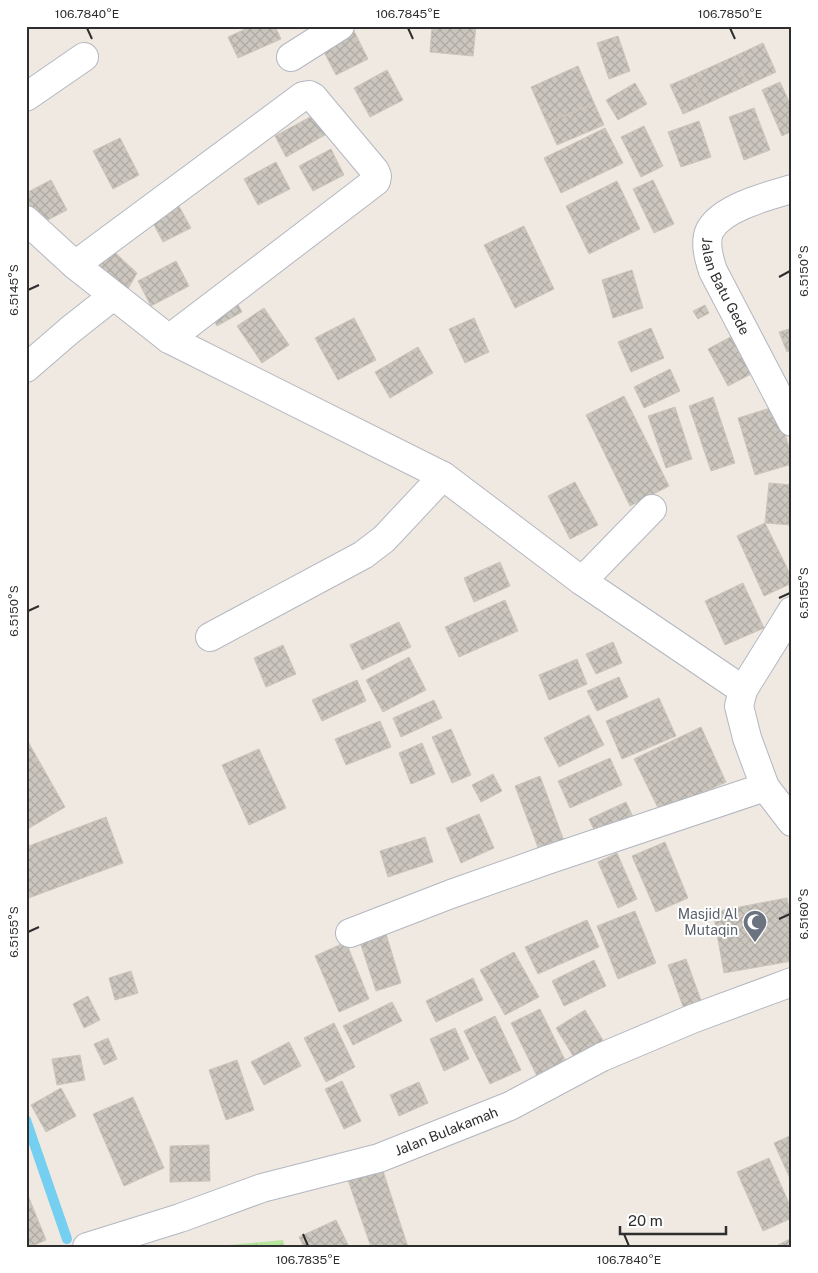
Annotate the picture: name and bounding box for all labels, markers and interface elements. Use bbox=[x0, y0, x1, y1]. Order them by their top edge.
text: 106.7840°E bbox=[55, 7, 119, 21]
text: 106.7845°E bbox=[376, 7, 440, 21]
text: 106.7850°E bbox=[698, 7, 762, 21]
street label: Jalan Batu Gede bbox=[699, 237, 753, 338]
text: 6.5150°S bbox=[797, 245, 811, 297]
text: 6.5145°S bbox=[7, 264, 21, 316]
text: 6.5155°S bbox=[797, 567, 811, 619]
text: 6.5150°S bbox=[7, 585, 21, 637]
text: 6.5160°S bbox=[797, 888, 811, 940]
text: 6.5155°S bbox=[7, 906, 21, 958]
place label: Masjid Al Mutaqin bbox=[678, 906, 738, 938]
mosque icon: Masjid Al Mutaqin bbox=[742, 909, 768, 943]
street label: Jalan Bulakamah bbox=[393, 1104, 500, 1159]
scale bar bbox=[620, 1203, 727, 1235]
text: 20 m bbox=[628, 1212, 663, 1229]
text: 106.7835°E bbox=[276, 1253, 340, 1267]
text: 106.7840°E bbox=[597, 1253, 661, 1267]

